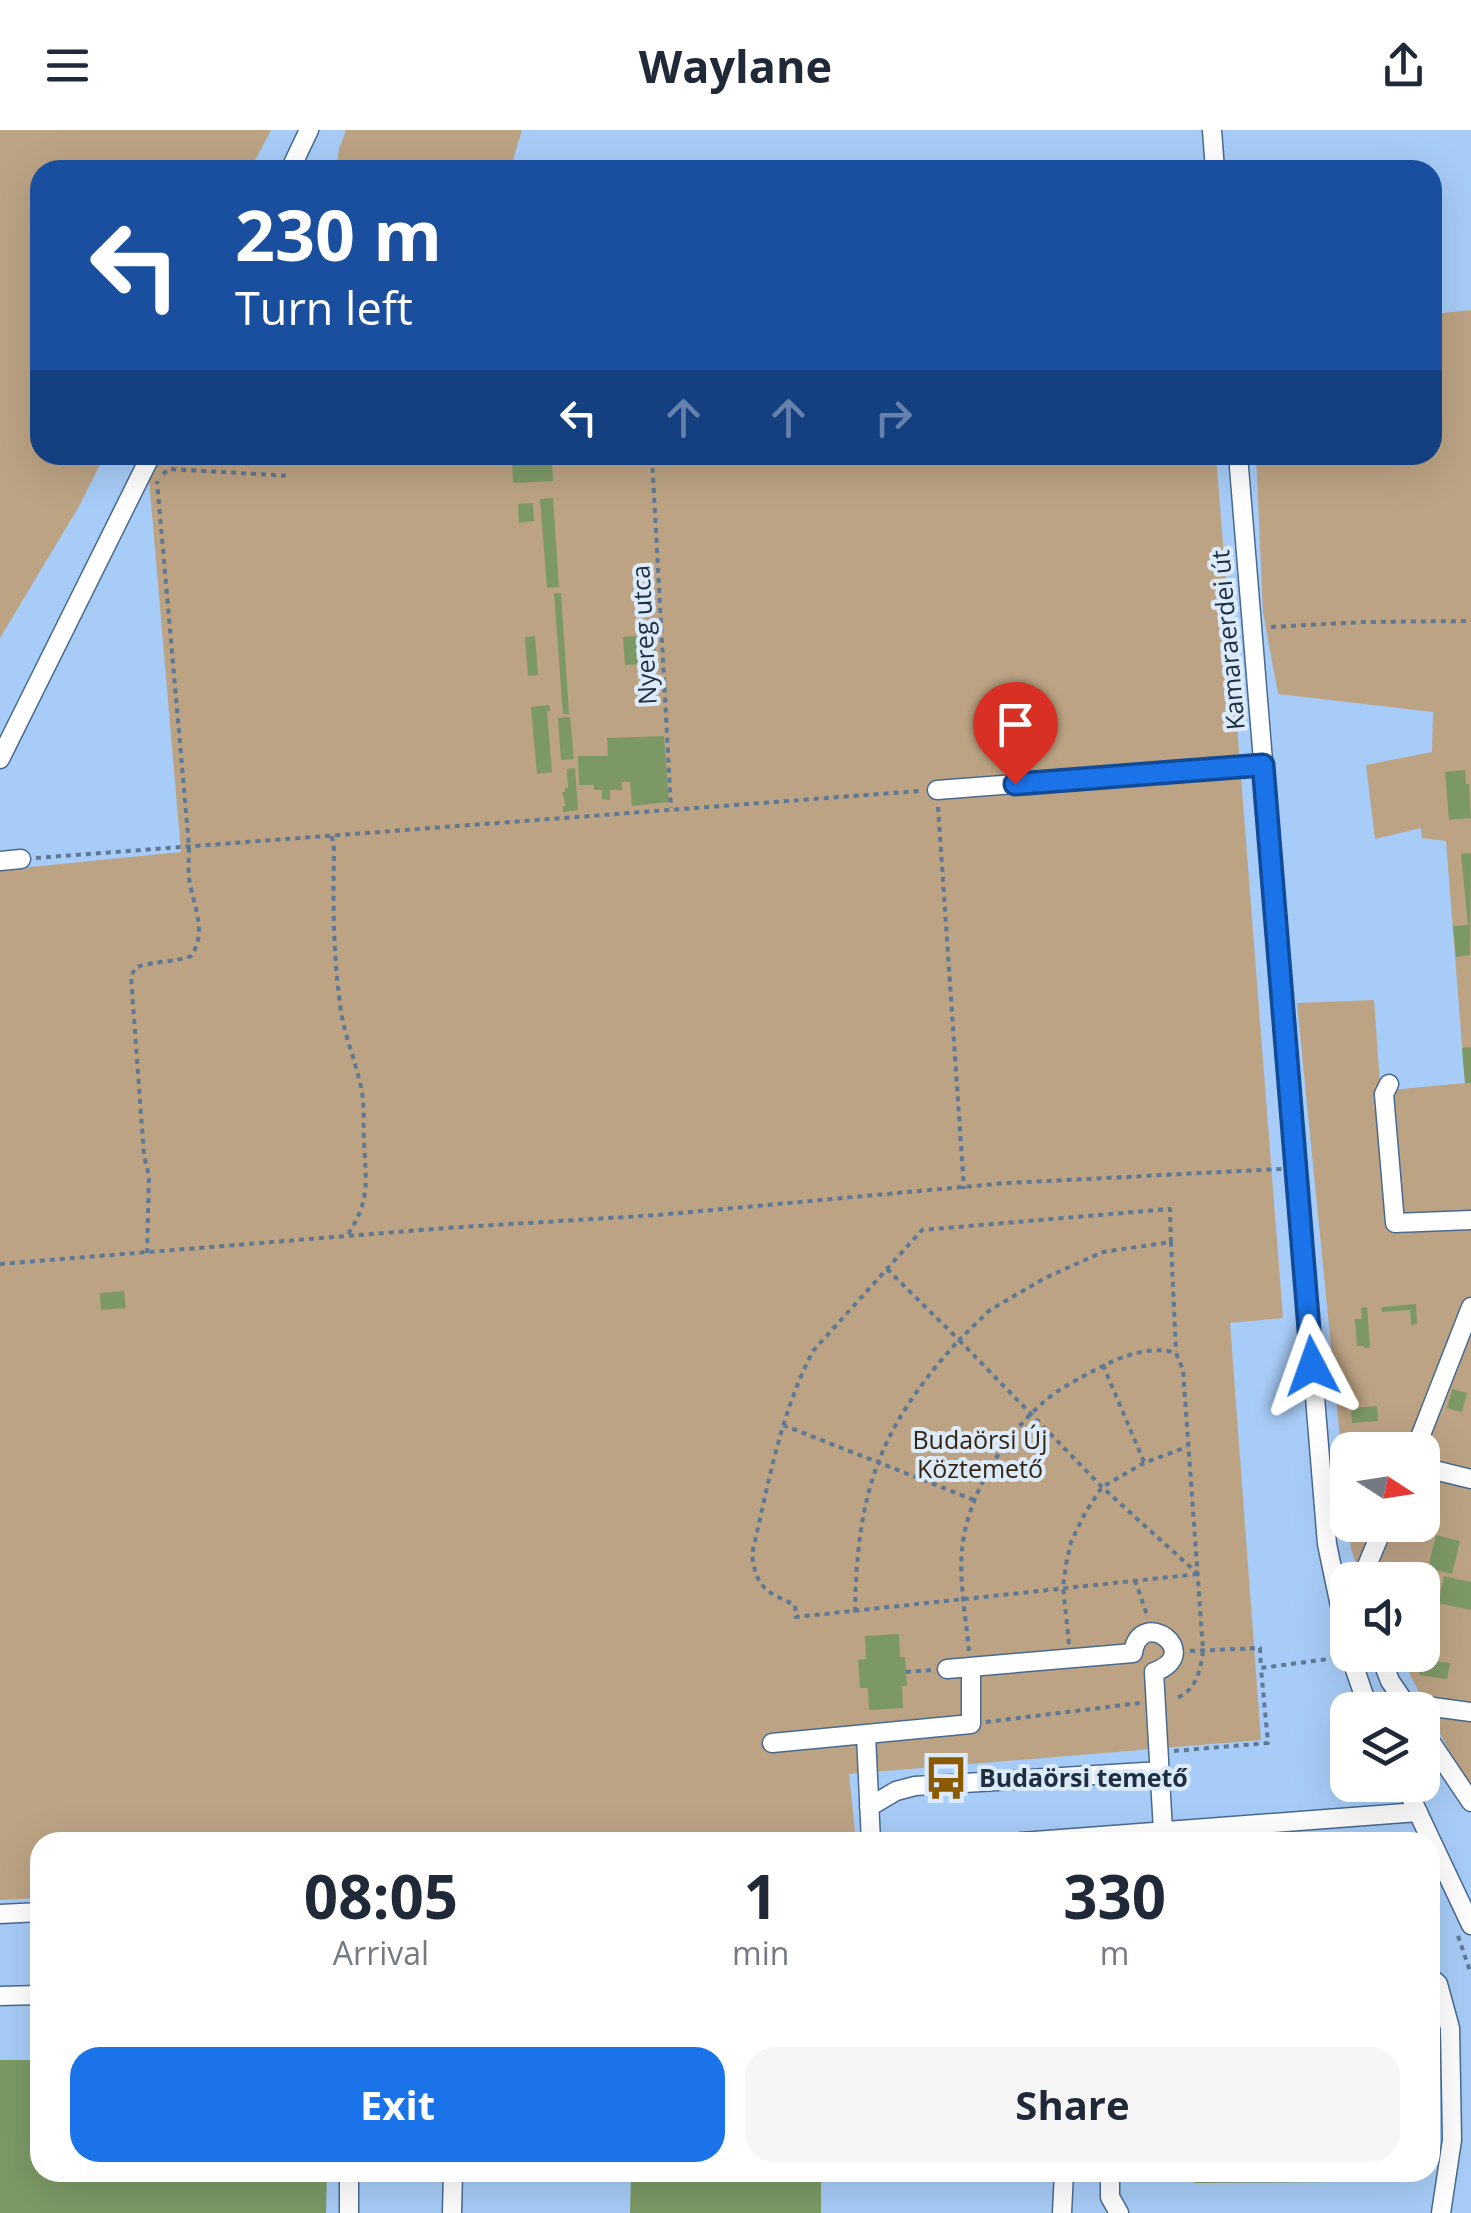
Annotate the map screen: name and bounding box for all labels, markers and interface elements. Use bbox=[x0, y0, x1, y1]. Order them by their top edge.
text: Waylane bbox=[639, 35, 832, 96]
icon: menu bbox=[40, 38, 95, 93]
icon: share bbox=[1376, 38, 1431, 93]
text: 230 m bbox=[235, 186, 442, 282]
icon: left bbox=[70, 200, 200, 330]
text: Turn left bbox=[235, 277, 413, 338]
icon: left bbox=[551, 390, 606, 445]
icon: ahead bbox=[656, 390, 711, 445]
icon: ahead bbox=[761, 390, 816, 445]
icon: right bbox=[866, 390, 921, 445]
street label: Kamaraerdei út bbox=[1202, 548, 1252, 732]
street label: Nyereg utca bbox=[622, 564, 664, 706]
pin bbox=[973, 682, 1058, 785]
icon: arrive bbox=[988, 697, 1043, 752]
position arrow bbox=[1260, 1314, 1364, 1418]
park label: Budaörsi Új Köztemető bbox=[912, 1422, 1048, 1485]
north arrow bbox=[1330, 1432, 1440, 1542]
map controls bbox=[1330, 1432, 1440, 1802]
button: sound bbox=[1330, 1562, 1440, 1672]
button: layers bbox=[1330, 1692, 1440, 1802]
bus stop icon: Budaörsi temető bbox=[922, 1754, 970, 1802]
place label: Budaörsi temető bbox=[979, 1760, 1188, 1794]
text: 08:05 bbox=[304, 1855, 458, 1937]
text: 1 bbox=[744, 1855, 778, 1937]
text: 330 bbox=[1063, 1855, 1166, 1937]
text: Arrival bbox=[333, 1931, 429, 1974]
text: min bbox=[732, 1931, 789, 1974]
text: m bbox=[1100, 1931, 1129, 1974]
button: Exit bbox=[70, 2047, 725, 2162]
button: Share bbox=[745, 2047, 1400, 2162]

